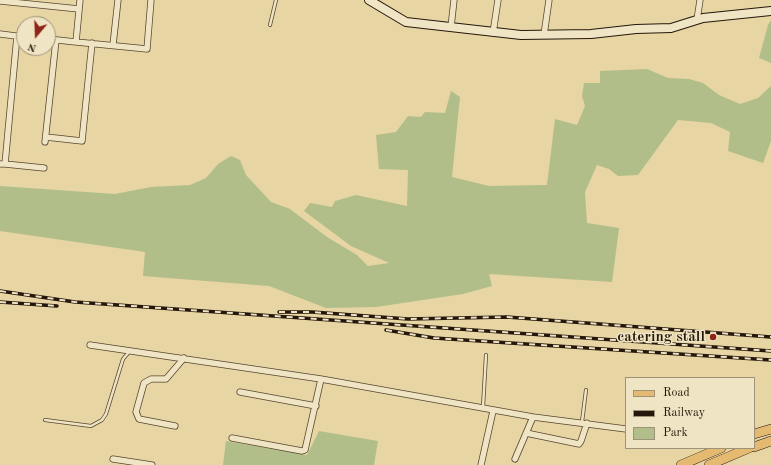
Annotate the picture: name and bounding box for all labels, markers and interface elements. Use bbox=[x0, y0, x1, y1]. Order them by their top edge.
north arrow bbox=[16, 16, 56, 56]
text: N bbox=[26, 40, 38, 53]
place label: catering stall bbox=[617, 328, 705, 346]
marker: catering stall bbox=[708, 332, 718, 342]
legend bbox=[625, 377, 755, 449]
text: Road bbox=[663, 387, 690, 399]
text: Railway bbox=[663, 407, 705, 419]
text: Park bbox=[663, 427, 688, 439]

